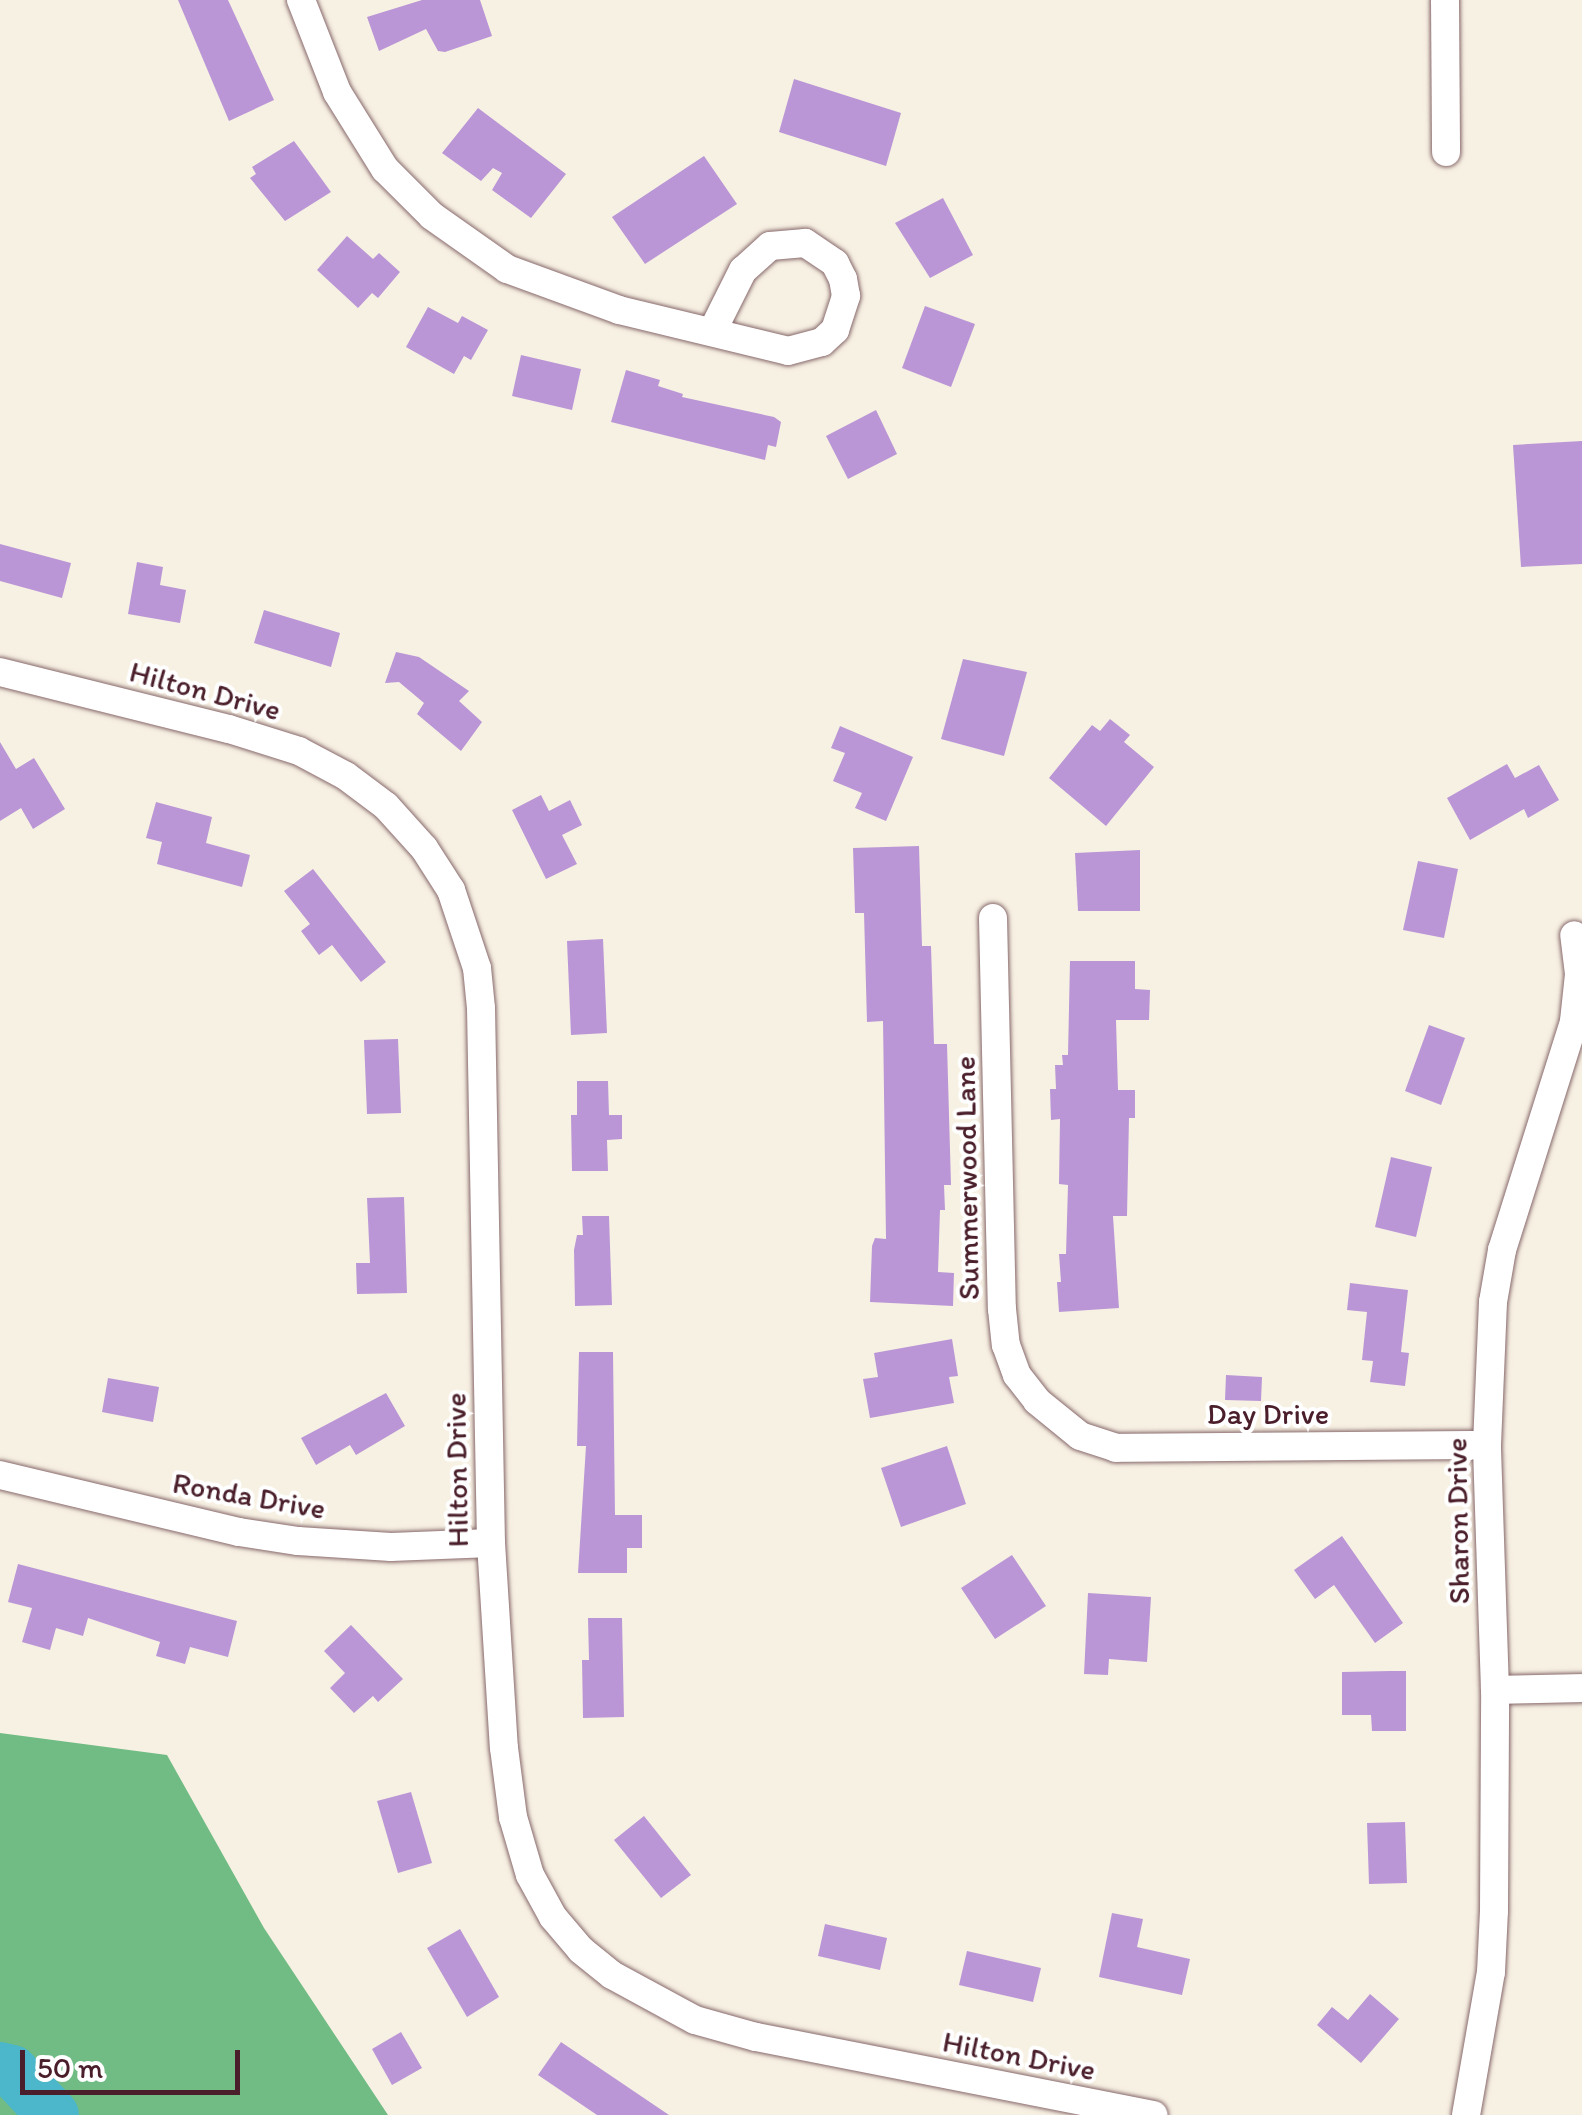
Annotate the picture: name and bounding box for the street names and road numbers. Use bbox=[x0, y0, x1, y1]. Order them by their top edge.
street label: Hilton Drive bbox=[126, 654, 284, 728]
street label: Summerwood Lane bbox=[947, 1055, 987, 1301]
street label: Hilton Drive bbox=[438, 1392, 476, 1548]
street label: Day Drive bbox=[1206, 1396, 1330, 1432]
street label: Sharon Drive bbox=[1439, 1437, 1477, 1605]
street label: Ronda Drive bbox=[169, 1465, 329, 1527]
street label: Hilton Drive bbox=[940, 2024, 1098, 2088]

